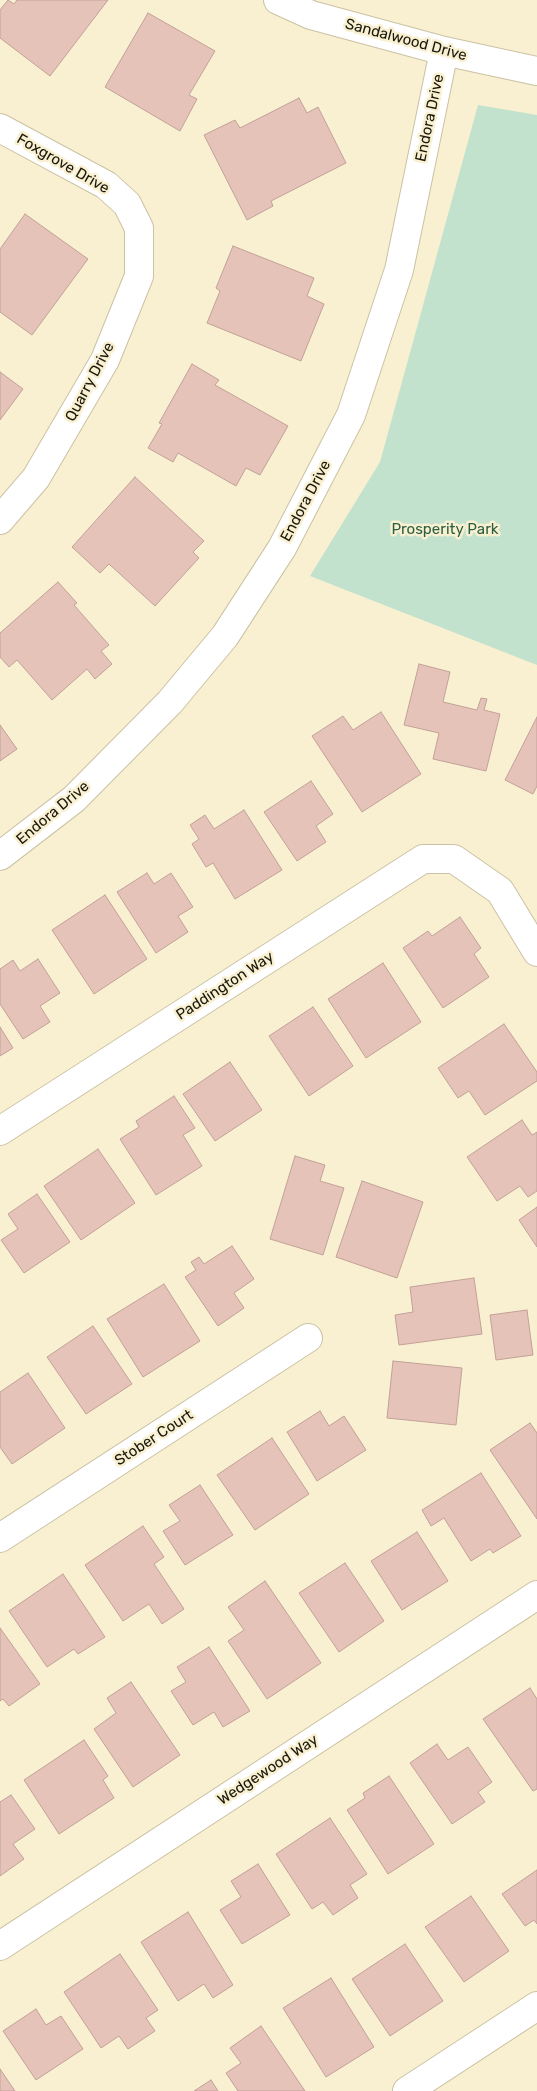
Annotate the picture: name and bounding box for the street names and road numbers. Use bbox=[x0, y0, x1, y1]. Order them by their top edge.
street label: Sandalwood Drive bbox=[343, 15, 469, 65]
street label: Endora Drive bbox=[412, 72, 448, 164]
street label: Foxgrove Drive bbox=[14, 130, 112, 198]
street label: Quarry Drive bbox=[62, 339, 118, 425]
street label: Endora Drive bbox=[277, 457, 335, 545]
street label: Endora Drive bbox=[13, 777, 93, 849]
street label: Paddington Way bbox=[173, 948, 277, 1024]
street label: Stober Court bbox=[111, 1406, 197, 1470]
street label: Wedgewood Way bbox=[215, 1731, 321, 1809]

